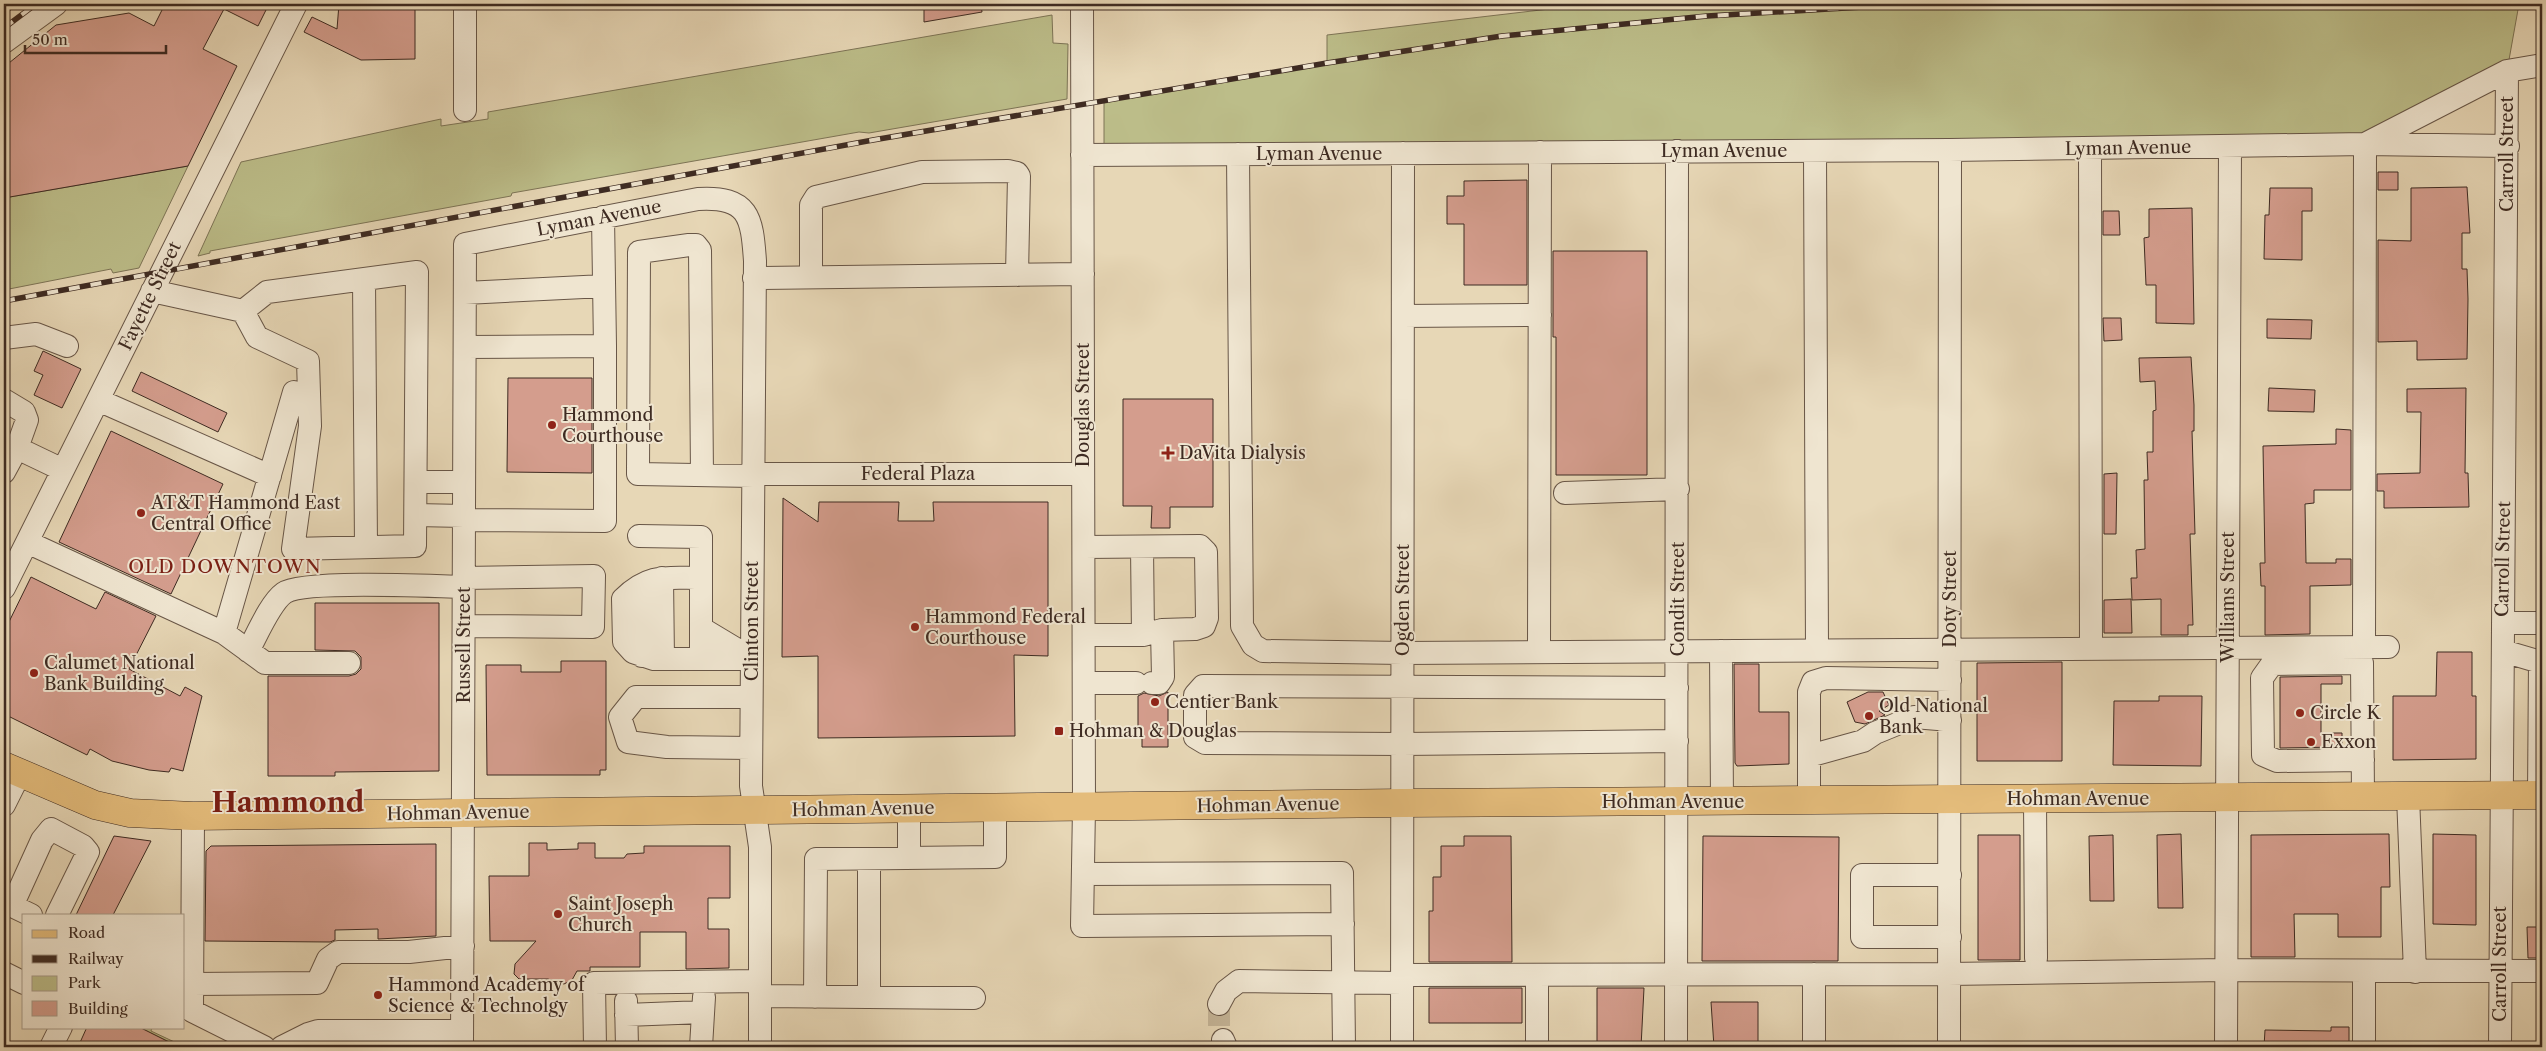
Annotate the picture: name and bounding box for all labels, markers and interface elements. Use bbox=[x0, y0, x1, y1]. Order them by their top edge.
scale bar bbox=[25, 22, 166, 54]
text: 50 m bbox=[32, 30, 68, 49]
street label: Carroll Street bbox=[2496, 95, 2518, 212]
street label: Lyman Avenue bbox=[2065, 136, 2191, 160]
street label: Lyman Avenue bbox=[1661, 140, 1787, 162]
street label: Lyman Avenue bbox=[1256, 143, 1382, 165]
street label: Lyman Avenue bbox=[535, 195, 663, 241]
street label: Fayette Street bbox=[114, 237, 186, 354]
street label: Douglas Street bbox=[1072, 342, 1094, 467]
place label: Hammond Courthouse bbox=[562, 404, 663, 447]
marker: Hammond Courthouse bbox=[546, 419, 558, 431]
place label: DaVita Dialysis bbox=[1179, 442, 1306, 464]
marker: DaVita Dialysis bbox=[1161, 446, 1175, 460]
street label: Federal Plaza bbox=[861, 463, 976, 485]
place label: AT&T Hammond East Central Office bbox=[150, 492, 341, 535]
street label: Carroll Street bbox=[2491, 500, 2515, 617]
marker: AT&T Hammond East Central Office bbox=[135, 507, 147, 519]
street label: Williams Street bbox=[2217, 531, 2239, 664]
street label: Condit Street bbox=[1667, 541, 1689, 656]
street label: Ogden Street bbox=[1392, 543, 1414, 656]
street label: Doty Street bbox=[1939, 550, 1961, 648]
district label: OLD DOWNTOWN bbox=[128, 555, 322, 578]
street label: Clinton Street bbox=[741, 560, 763, 681]
street label: Russell Street bbox=[453, 586, 475, 703]
place label: Hammond Federal Courthouse bbox=[925, 606, 1086, 649]
marker: Hammond Federal Courthouse bbox=[909, 621, 921, 633]
place label: Calumet National Bank Building bbox=[44, 652, 195, 695]
marker: Calumet National Bank Building bbox=[28, 667, 40, 679]
place label: Centier Bank bbox=[1165, 691, 1280, 713]
place label: Old National Bank bbox=[1879, 695, 1988, 738]
marker: Centier Bank bbox=[1149, 696, 1161, 708]
place label: Circle K bbox=[2310, 702, 2381, 724]
marker: Circle K bbox=[2294, 707, 2306, 719]
marker: Old National Bank bbox=[1863, 710, 1875, 722]
place label: Hohman & Douglas bbox=[1069, 720, 1237, 742]
marker: Hohman & Douglas bbox=[1053, 725, 1065, 737]
place label: Exxon bbox=[2321, 731, 2376, 753]
marker: Exxon bbox=[2305, 736, 2317, 748]
district label: Hammond bbox=[211, 785, 365, 819]
street label: Hohman Avenue bbox=[2007, 788, 2149, 810]
street label: Hohman Avenue bbox=[1602, 791, 1744, 813]
street label: Hohman Avenue bbox=[1196, 793, 1340, 817]
street label: Hohman Avenue bbox=[791, 797, 935, 821]
street label: Hohman Avenue bbox=[386, 801, 530, 825]
place label: Saint Joseph Church bbox=[568, 893, 674, 936]
street label: Carroll Street bbox=[2489, 905, 2511, 1022]
marker: Saint Joseph Church bbox=[552, 908, 564, 920]
legend bbox=[22, 914, 185, 1028]
text: Road bbox=[68, 923, 105, 942]
text: Railway bbox=[68, 949, 124, 968]
text: Park bbox=[68, 973, 102, 992]
place label: Hammond Academy of Science & Technolgy bbox=[388, 974, 587, 1017]
marker: Hammond Academy of Science & Technolgy bbox=[372, 989, 384, 1001]
text: Building bbox=[68, 999, 128, 1018]

